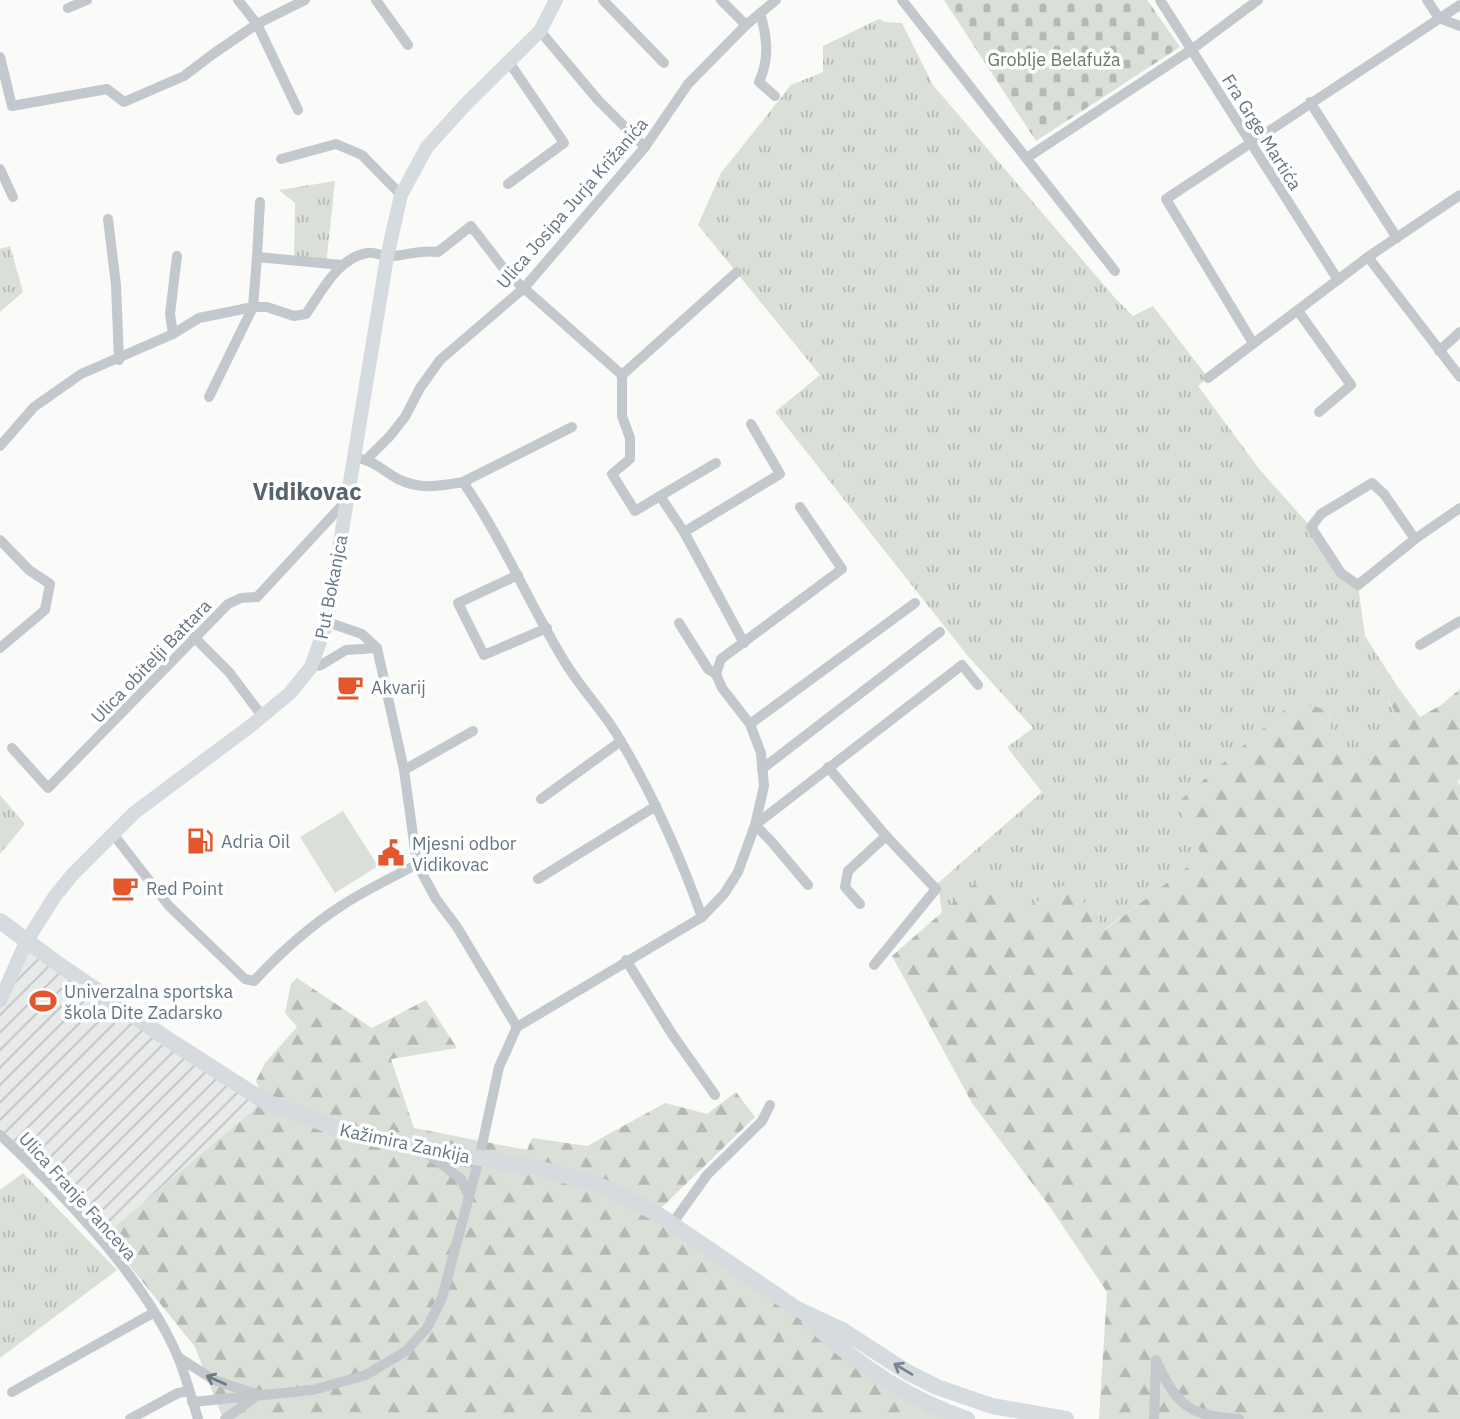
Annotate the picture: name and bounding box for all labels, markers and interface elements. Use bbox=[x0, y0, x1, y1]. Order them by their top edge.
park label: Groblje Belafuža bbox=[987, 48, 1121, 71]
street label: Fra Grge Martića bbox=[1217, 70, 1307, 195]
street label: Ulica Josipa Jurja Križanića bbox=[491, 112, 653, 293]
district label: Vidikovac bbox=[252, 475, 362, 507]
street label: Put Bokanjca bbox=[310, 532, 352, 641]
street label: Ulica obitelji Battara bbox=[86, 594, 216, 728]
cafe icon: Akvarij bbox=[335, 672, 365, 702]
place label: Akvarij bbox=[371, 676, 426, 699]
fuel station icon: Adria Oil bbox=[185, 826, 215, 856]
place label: Adria Oil bbox=[221, 830, 290, 853]
place label: Mjesni odbor Vidikovac bbox=[412, 832, 517, 876]
public building icon: Mjesni odbor Vidikovac bbox=[376, 838, 406, 868]
cafe icon: Red Point bbox=[110, 873, 140, 903]
place label: Red Point bbox=[146, 877, 224, 900]
place label: Univerzalna sportska škola Dite Zadarsko bbox=[64, 980, 234, 1024]
sports icon: Univerzalna sportska škola Dite Zadarsko bbox=[28, 986, 58, 1016]
street label: Kažimira Zankija bbox=[338, 1118, 473, 1168]
street label: Ulica Franje Fanceva bbox=[14, 1127, 142, 1265]
one-way arrow bbox=[893, 1361, 913, 1375]
one-way arrow bbox=[206, 1373, 227, 1386]

